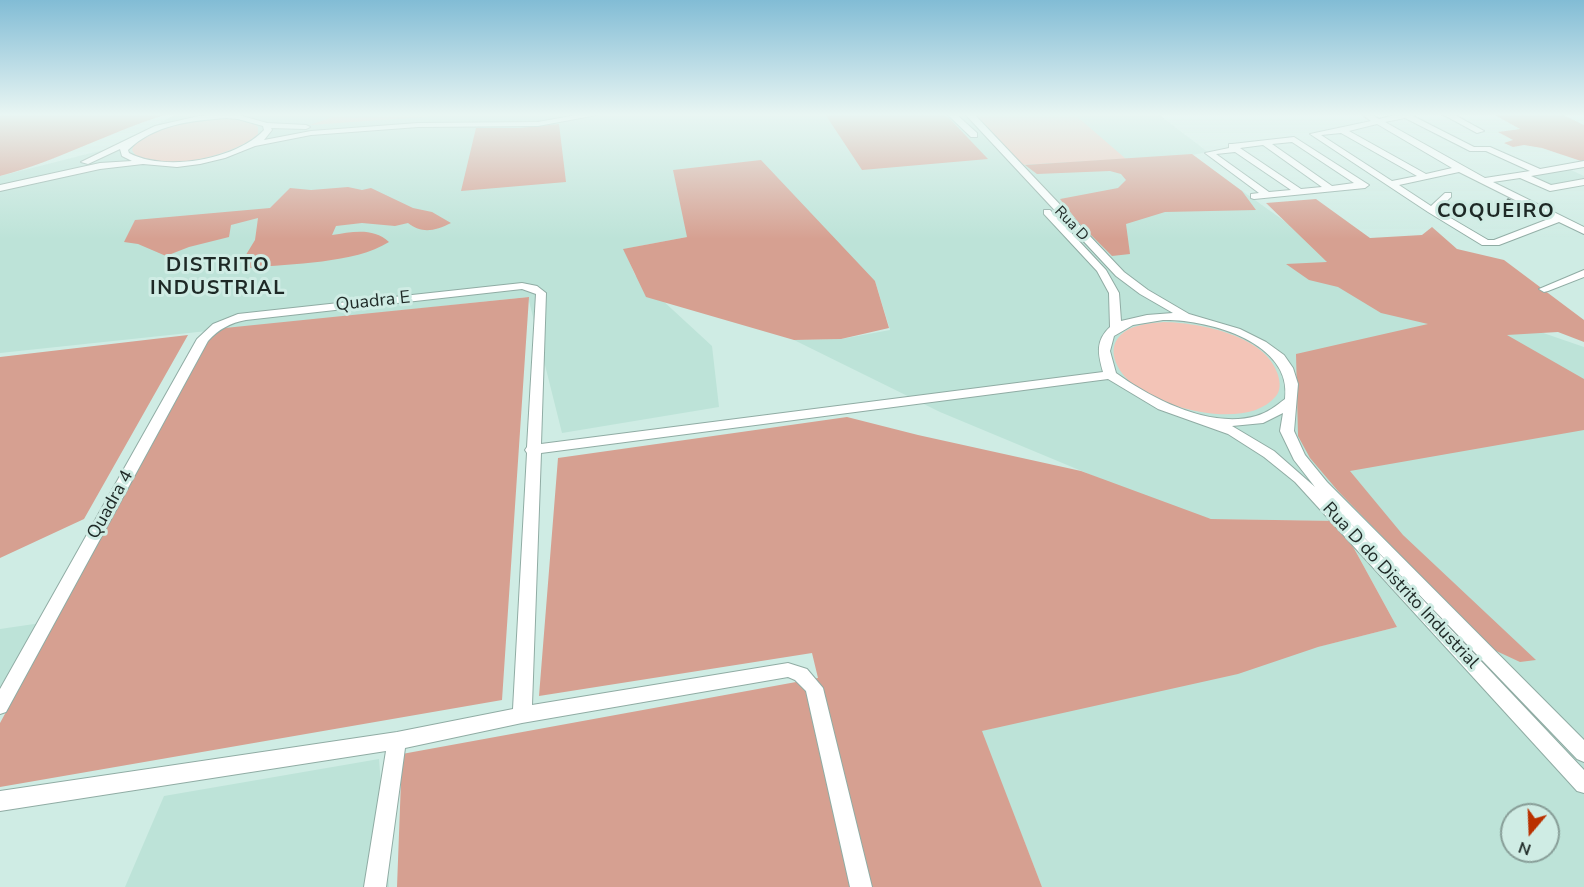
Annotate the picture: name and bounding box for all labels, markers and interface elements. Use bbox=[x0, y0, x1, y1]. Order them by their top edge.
district label: COQUEIRO bbox=[1437, 200, 1555, 224]
street label: Rua D bbox=[1050, 203, 1092, 245]
district label: DISTRITO INDUSTRIAL bbox=[150, 254, 286, 301]
street label: Quadra E bbox=[335, 287, 411, 317]
street label: Quadra 4 bbox=[83, 467, 139, 543]
street label: Rua D do Distrito Industrial bbox=[1317, 499, 1483, 673]
north arrow bbox=[1500, 803, 1560, 863]
text: N bbox=[1516, 836, 1534, 860]

